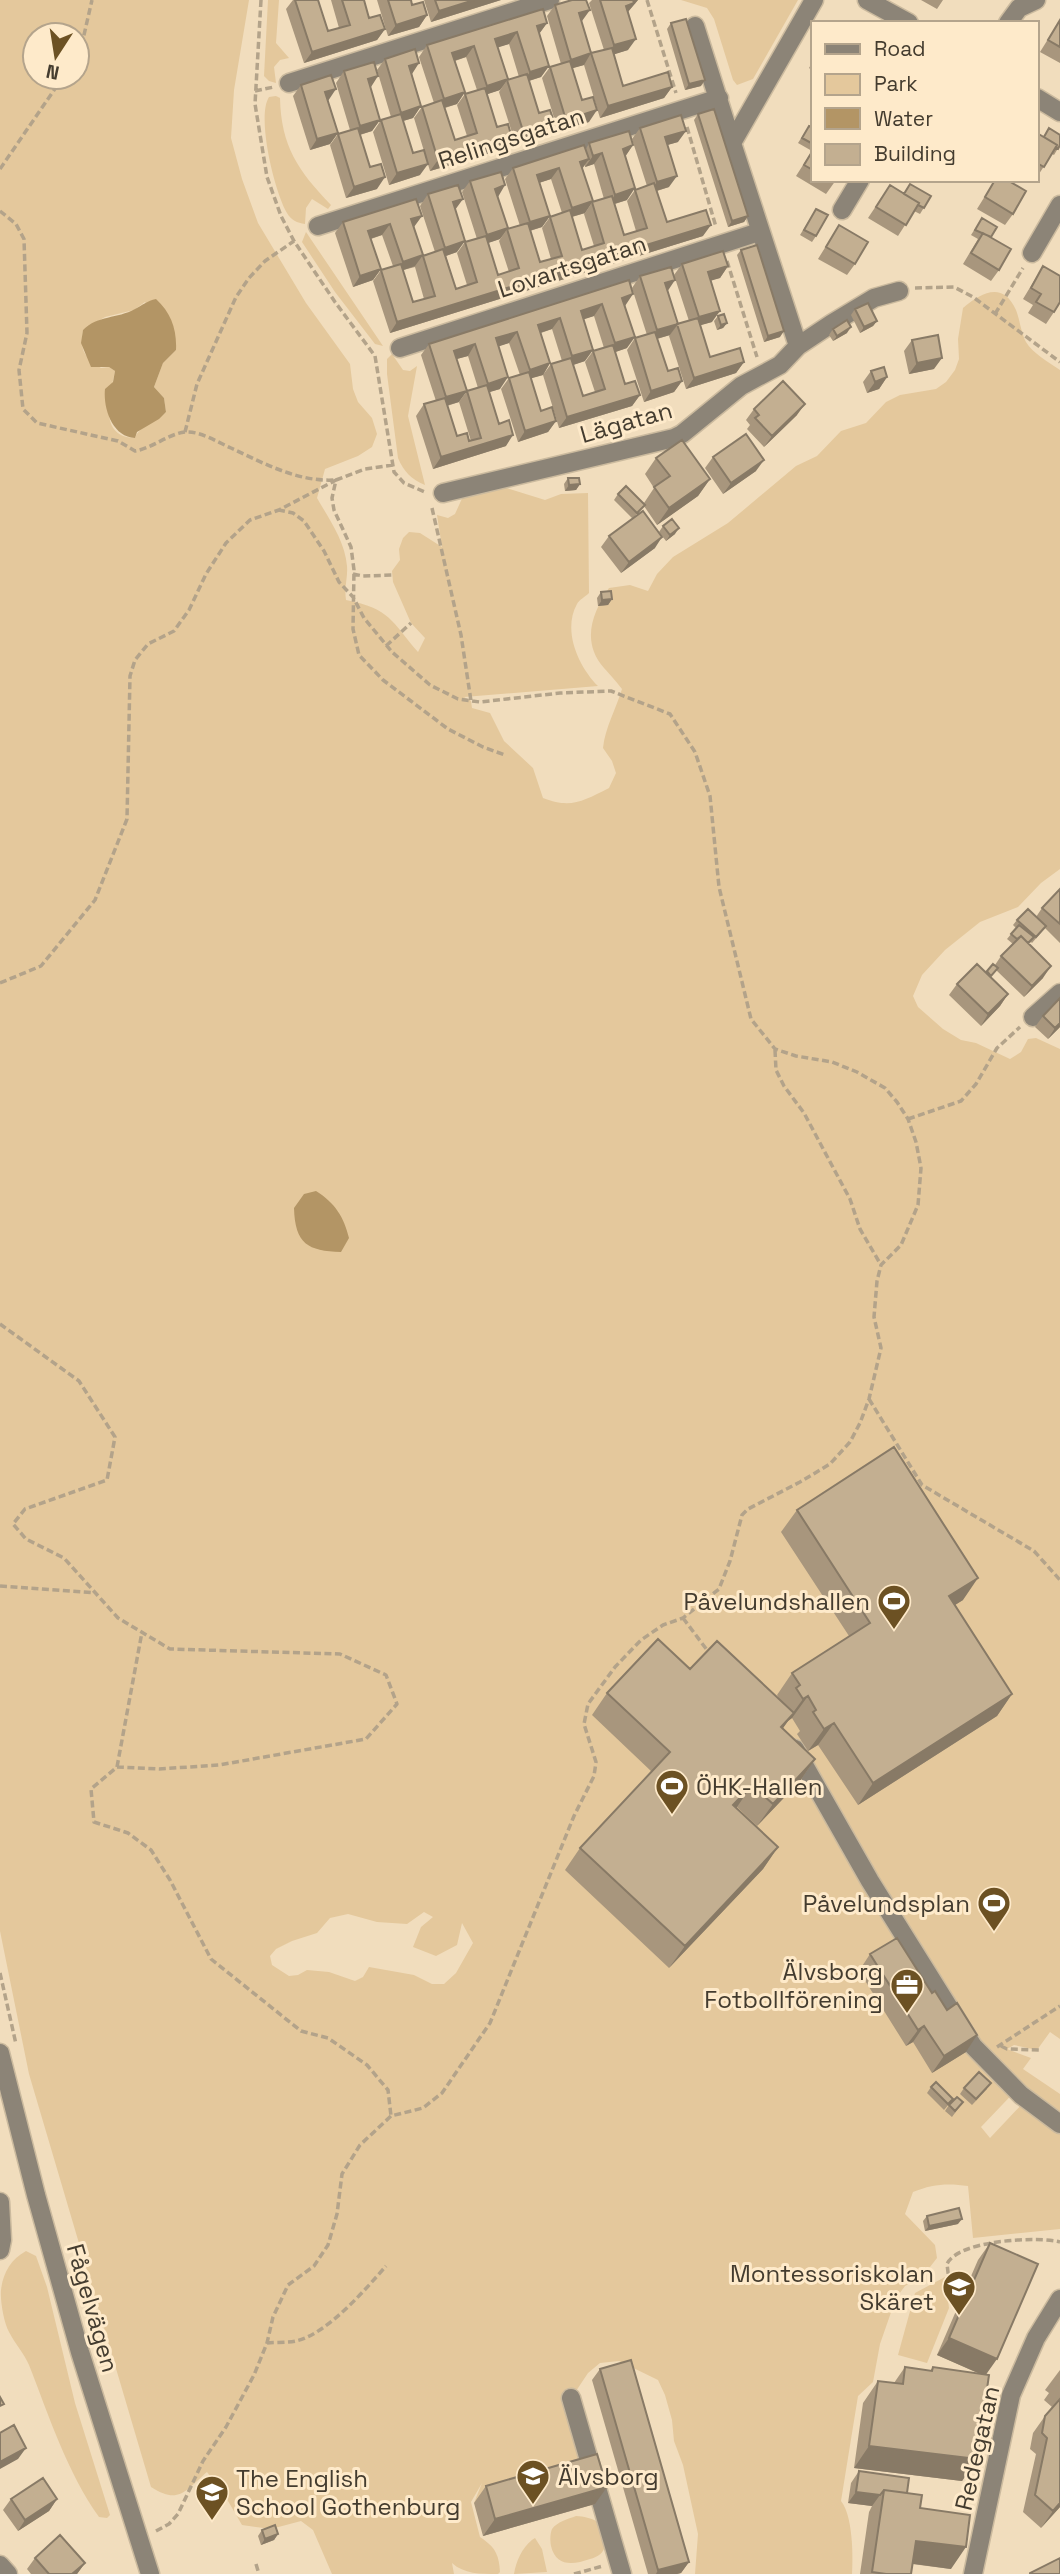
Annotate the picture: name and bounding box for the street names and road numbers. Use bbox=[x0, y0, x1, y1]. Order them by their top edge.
street label: Relingsgatan bbox=[434, 100, 588, 176]
street label: Lovartsgatan bbox=[494, 227, 650, 305]
street label: Lägatan bbox=[576, 394, 676, 450]
street label: Fågelvägen bbox=[60, 2240, 126, 2376]
street label: Redegatan bbox=[948, 2383, 1006, 2513]

